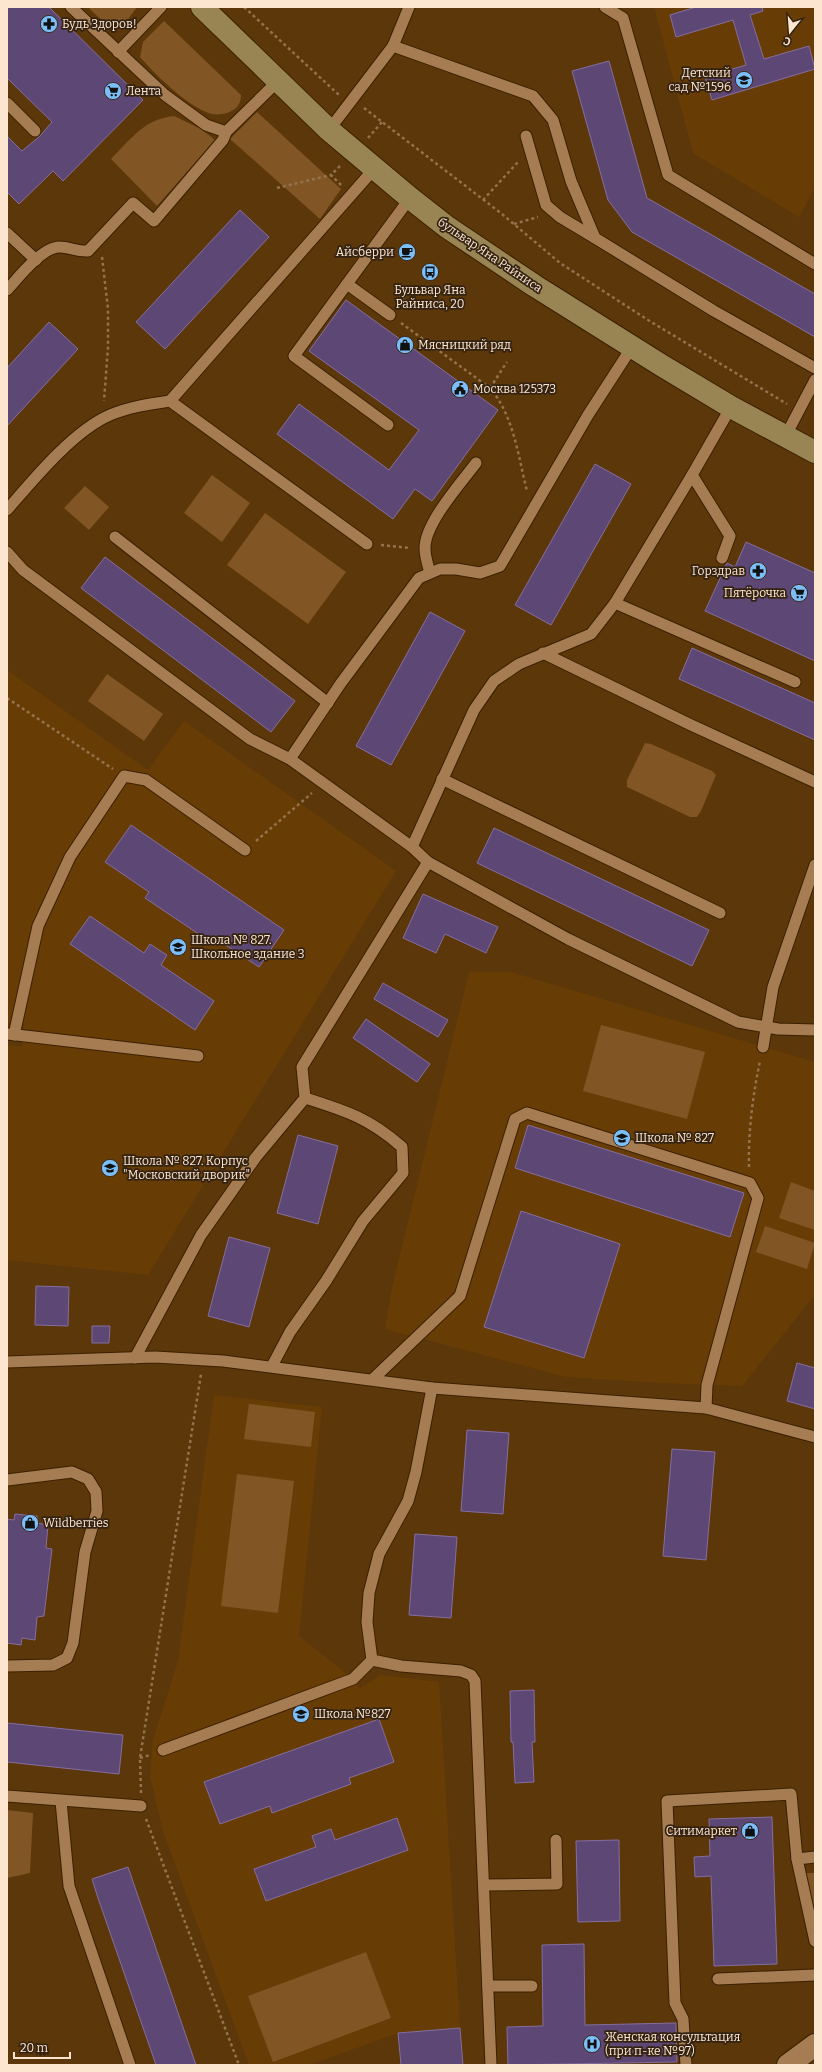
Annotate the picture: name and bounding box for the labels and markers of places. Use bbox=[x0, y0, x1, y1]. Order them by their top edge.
pharmacy icon: Будь Здоров! bbox=[39, 14, 59, 34]
place label: Будь Здоров! bbox=[62, 17, 137, 31]
place label: Детский сад №1596 bbox=[668, 66, 731, 94]
school or university icon: Детский сад №1596 bbox=[734, 70, 754, 90]
supermarket icon: Лента bbox=[103, 81, 123, 101]
place label: Лента bbox=[126, 84, 161, 98]
cafe icon: Айсберри bbox=[397, 242, 417, 262]
place label: Айсберри bbox=[336, 245, 394, 259]
bus stop icon: Бульвар Яна Райниса, 20 bbox=[420, 262, 440, 282]
place label: Бульвар Яна Райниса, 20 bbox=[394, 283, 466, 311]
shop icon: Мясницкий ряд bbox=[395, 335, 415, 355]
place label: Мясницкий ряд bbox=[418, 338, 511, 352]
public building icon: Москва 125373 bbox=[450, 379, 470, 399]
place label: Москва 125373 bbox=[473, 382, 556, 396]
pharmacy icon: Горздрав bbox=[748, 561, 768, 581]
place label: Горздрав bbox=[692, 564, 745, 578]
supermarket icon: Пятёрочка bbox=[789, 583, 809, 603]
place label: Пятёрочка bbox=[724, 586, 786, 600]
place label: Школа № 827. Школьное здание 3 bbox=[191, 933, 305, 961]
school or university icon: Школа № 827. Школьное здание 3 bbox=[168, 937, 188, 957]
school or university icon: Школа № 827 bbox=[612, 1128, 632, 1148]
place label: Школа № 827 bbox=[635, 1131, 714, 1145]
place label: Школа № 827. Корпус "Московский дворик" bbox=[123, 1154, 250, 1182]
school or university icon: Школа № 827. Корпус "Московский дворик" bbox=[100, 1158, 120, 1178]
shop icon: Wildberries bbox=[20, 1513, 40, 1533]
place label: Wildberries bbox=[43, 1516, 109, 1530]
school or university icon: Школа №827 bbox=[291, 1704, 311, 1724]
place label: Школа №827 bbox=[314, 1707, 391, 1721]
shop icon: Ситимаркет bbox=[740, 1821, 760, 1841]
place label: Ситимаркет bbox=[666, 1824, 737, 1838]
place label: Женская консультация (при п-ке №97) bbox=[605, 2030, 741, 2058]
hospital icon: Женская консультация (при п-ке №97) bbox=[582, 2034, 602, 2054]

